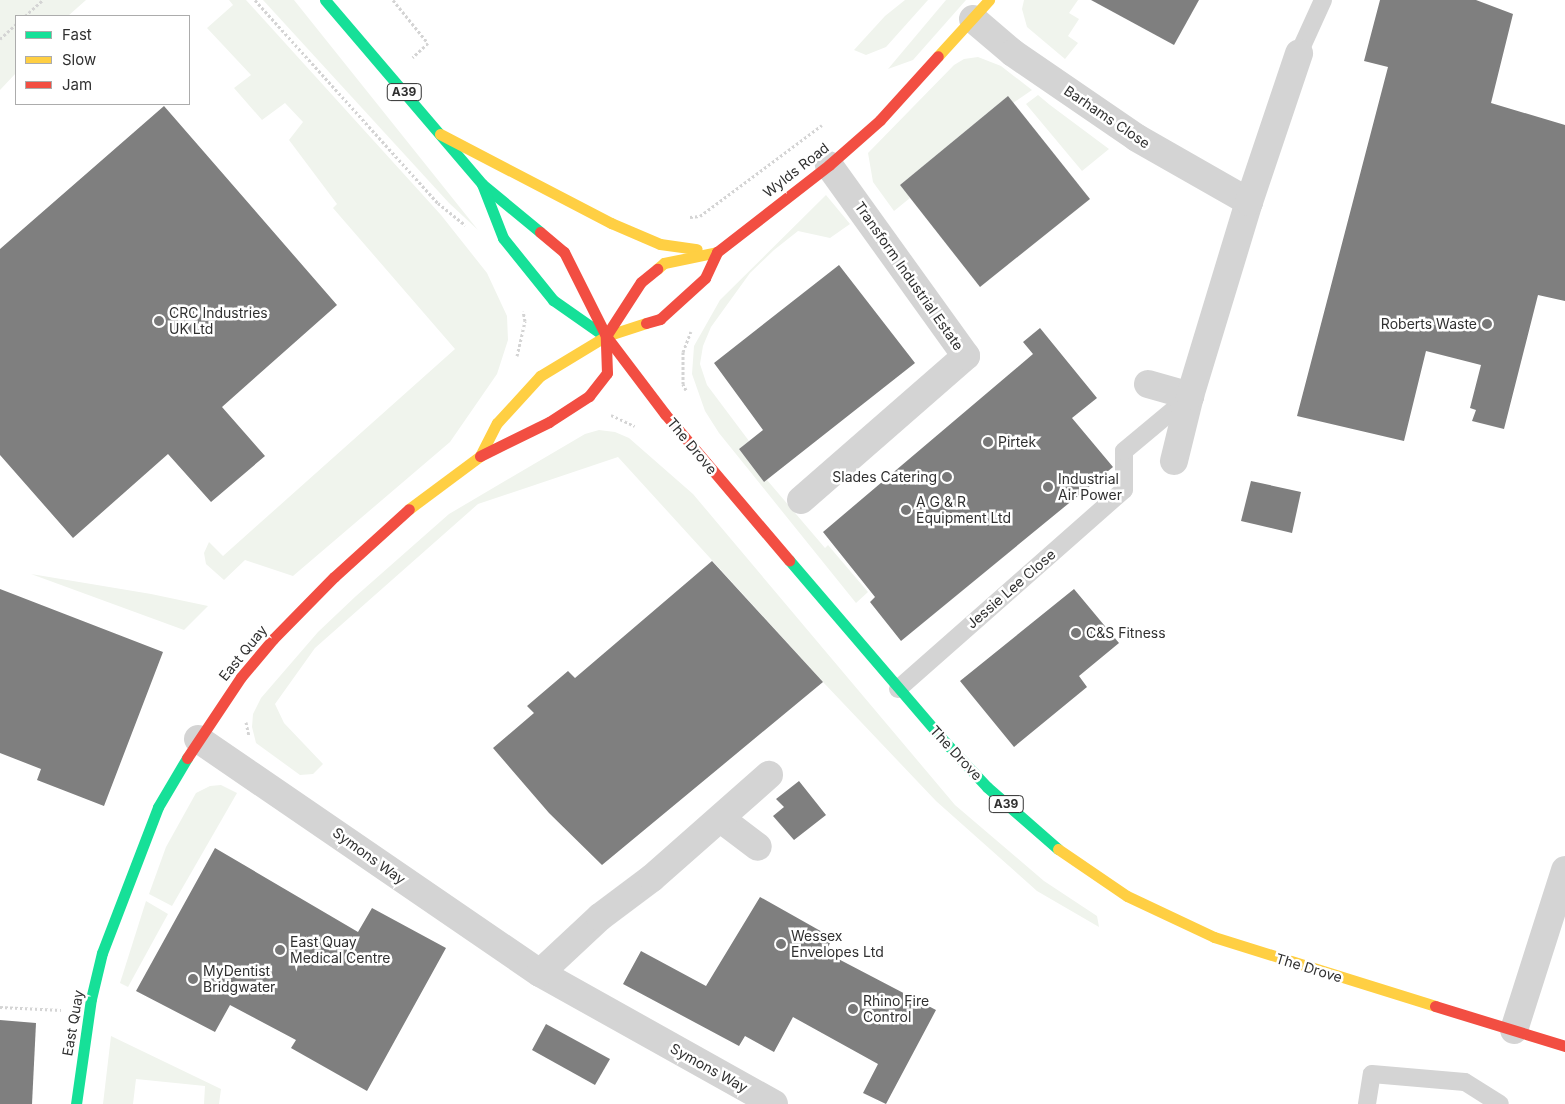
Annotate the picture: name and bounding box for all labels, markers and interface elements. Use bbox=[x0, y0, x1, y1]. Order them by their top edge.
legend bbox=[15, 15, 190, 105]
text: Fast bbox=[62, 25, 92, 44]
text: Slow bbox=[62, 50, 96, 69]
text: Jam bbox=[62, 75, 92, 94]
road number: A39 bbox=[386, 82, 422, 101]
street label: Barhams Close bbox=[1061, 82, 1153, 152]
street label: Wylds Road bbox=[760, 139, 832, 201]
street label: Transform Industrial Estate bbox=[851, 198, 967, 354]
place label: CRC Industries UK Ltd bbox=[169, 305, 268, 338]
marker: CRC Industries UK Ltd bbox=[153, 315, 165, 327]
place label: Roberts Waste bbox=[1381, 316, 1477, 332]
marker: Roberts Waste bbox=[1481, 318, 1493, 330]
street label: The Drove bbox=[664, 414, 720, 478]
place label: Pirtek bbox=[998, 434, 1036, 450]
marker: Pirtek bbox=[982, 436, 994, 448]
place label: Slades Catering bbox=[832, 469, 937, 485]
marker: Slades Catering bbox=[941, 471, 953, 483]
place label: Industrial Air Power bbox=[1058, 471, 1122, 504]
marker: Industrial Air Power bbox=[1042, 481, 1054, 493]
place label: A G & R Equipment Ltd bbox=[916, 494, 1011, 526]
marker: A G & R Equipment Ltd bbox=[900, 504, 912, 516]
street label: Jessie Lee Close bbox=[963, 546, 1059, 632]
street label: East Quay bbox=[215, 622, 271, 684]
place label: C&S Fitness bbox=[1086, 625, 1166, 641]
marker: C&S Fitness bbox=[1070, 627, 1082, 639]
street label: The Drove bbox=[927, 722, 985, 784]
road number: A39 bbox=[988, 794, 1024, 814]
street label: Symons Way bbox=[329, 824, 409, 888]
place label: Wessex Envelopes Ltd bbox=[791, 928, 884, 960]
place label: East Quay Medical Centre bbox=[290, 934, 391, 966]
marker: Wessex Envelopes Ltd bbox=[775, 938, 787, 950]
marker: East Quay Medical Centre bbox=[274, 944, 286, 956]
street label: The Drove bbox=[1274, 950, 1344, 986]
place label: MyDentist Bridgwater bbox=[203, 963, 275, 996]
marker: MyDentist Bridgwater bbox=[187, 973, 199, 985]
street label: East Quay bbox=[59, 989, 87, 1057]
place label: Rhino Fire Control bbox=[863, 993, 929, 1026]
marker: Rhino Fire Control bbox=[847, 1003, 859, 1015]
street label: Symons Way bbox=[667, 1040, 751, 1096]

